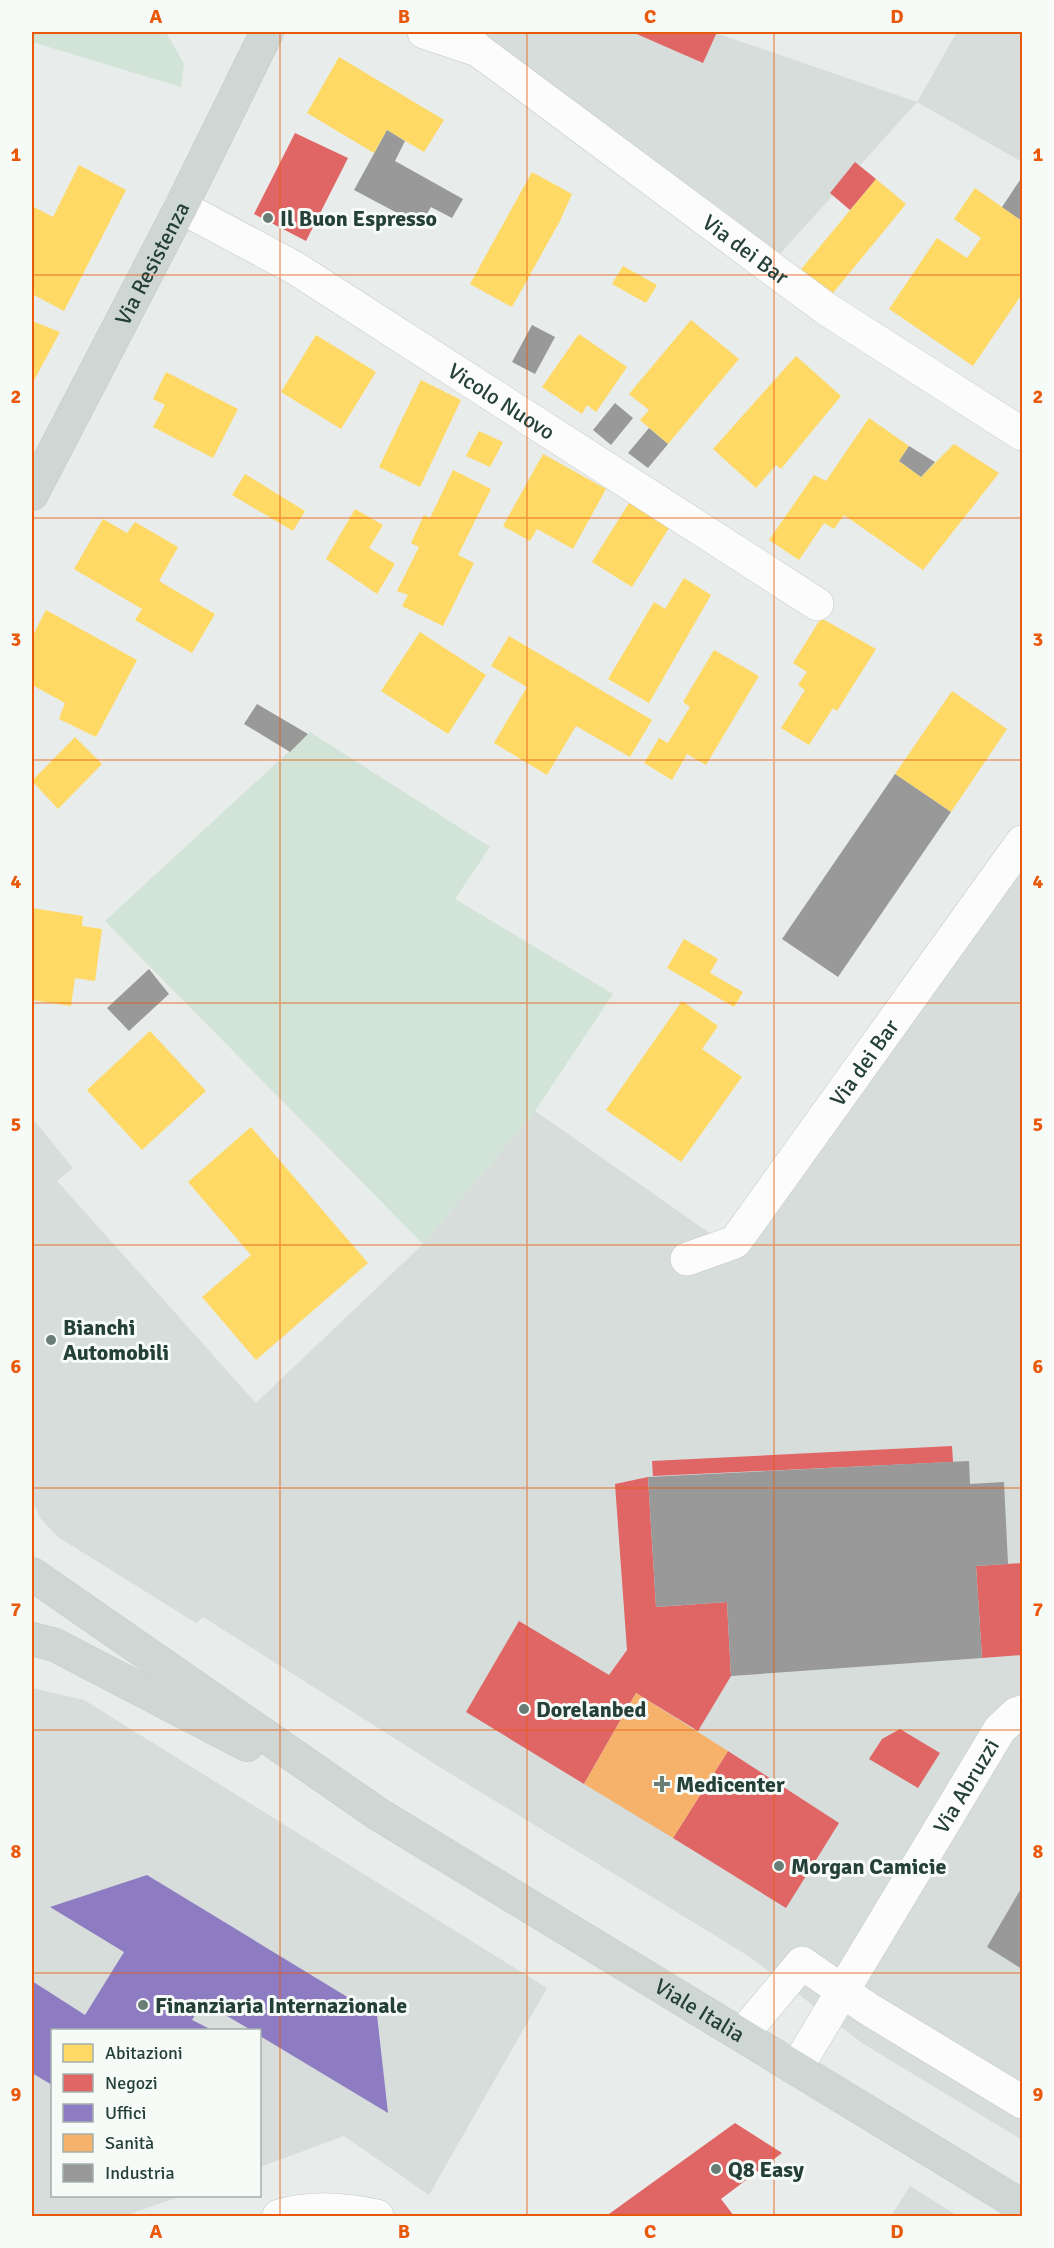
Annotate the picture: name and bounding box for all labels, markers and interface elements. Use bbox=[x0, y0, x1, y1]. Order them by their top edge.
text: A bbox=[150, 4, 163, 29]
text: B bbox=[398, 4, 410, 29]
text: C bbox=[644, 4, 656, 29]
text: D bbox=[890, 4, 904, 29]
text: 1 bbox=[11, 142, 22, 167]
text: 1 bbox=[1033, 142, 1044, 167]
street label: Via Resistenza bbox=[109, 197, 195, 330]
place label: Il Buon Espresso bbox=[280, 205, 437, 232]
street label: Via dei Bar bbox=[697, 209, 794, 290]
marker: Il Buon Espresso bbox=[261, 211, 275, 225]
street label: Vicolo Nuovo bbox=[443, 357, 560, 446]
text: 2 bbox=[11, 384, 21, 409]
text: 2 bbox=[1033, 384, 1043, 409]
text: 3 bbox=[11, 627, 21, 652]
text: 3 bbox=[1033, 627, 1043, 652]
text: 4 bbox=[11, 869, 22, 894]
text: 4 bbox=[1033, 869, 1044, 894]
street label: Via dei Bar bbox=[824, 1014, 905, 1111]
text: 5 bbox=[11, 1112, 21, 1137]
text: 5 bbox=[1033, 1112, 1043, 1137]
place label: Bianchi Automobili bbox=[63, 1314, 169, 1366]
marker: Bianchi Automobili bbox=[44, 1333, 58, 1347]
text: 6 bbox=[11, 1354, 22, 1379]
text: 6 bbox=[1033, 1354, 1044, 1379]
text: 7 bbox=[11, 1597, 22, 1622]
text: 7 bbox=[1033, 1597, 1044, 1622]
place label: Dorelanbed bbox=[536, 1696, 646, 1723]
marker: Dorelanbed bbox=[517, 1702, 531, 1716]
street label: Via Abruzzi bbox=[928, 1734, 1005, 1838]
place label: Medicenter bbox=[676, 1771, 785, 1798]
marker: Medicenter bbox=[653, 1775, 671, 1793]
text: 8 bbox=[11, 1839, 22, 1864]
text: 8 bbox=[1033, 1839, 1044, 1864]
place label: Morgan Camicie bbox=[791, 1853, 946, 1880]
marker: Morgan Camicie bbox=[772, 1859, 786, 1873]
street label: Viale Italia bbox=[650, 1973, 750, 2048]
place label: Finanziaria Internazionale bbox=[155, 1992, 407, 2019]
marker: Finanziaria Internazionale bbox=[136, 1998, 150, 2012]
legend bbox=[51, 2029, 261, 2197]
text: Abitazioni bbox=[105, 2042, 183, 2064]
text: Negozi bbox=[105, 2072, 158, 2094]
text: 9 bbox=[11, 2082, 22, 2107]
text: 9 bbox=[1033, 2082, 1044, 2107]
text: Uffici bbox=[105, 2102, 146, 2124]
text: Sanità bbox=[105, 2132, 154, 2154]
place label: Q8 Easy bbox=[728, 2156, 804, 2183]
text: Industria bbox=[105, 2162, 175, 2184]
marker: Q8 Easy bbox=[709, 2162, 723, 2176]
text: A bbox=[150, 2219, 163, 2244]
text: B bbox=[398, 2219, 410, 2244]
text: C bbox=[644, 2219, 656, 2244]
text: D bbox=[890, 2219, 904, 2244]

